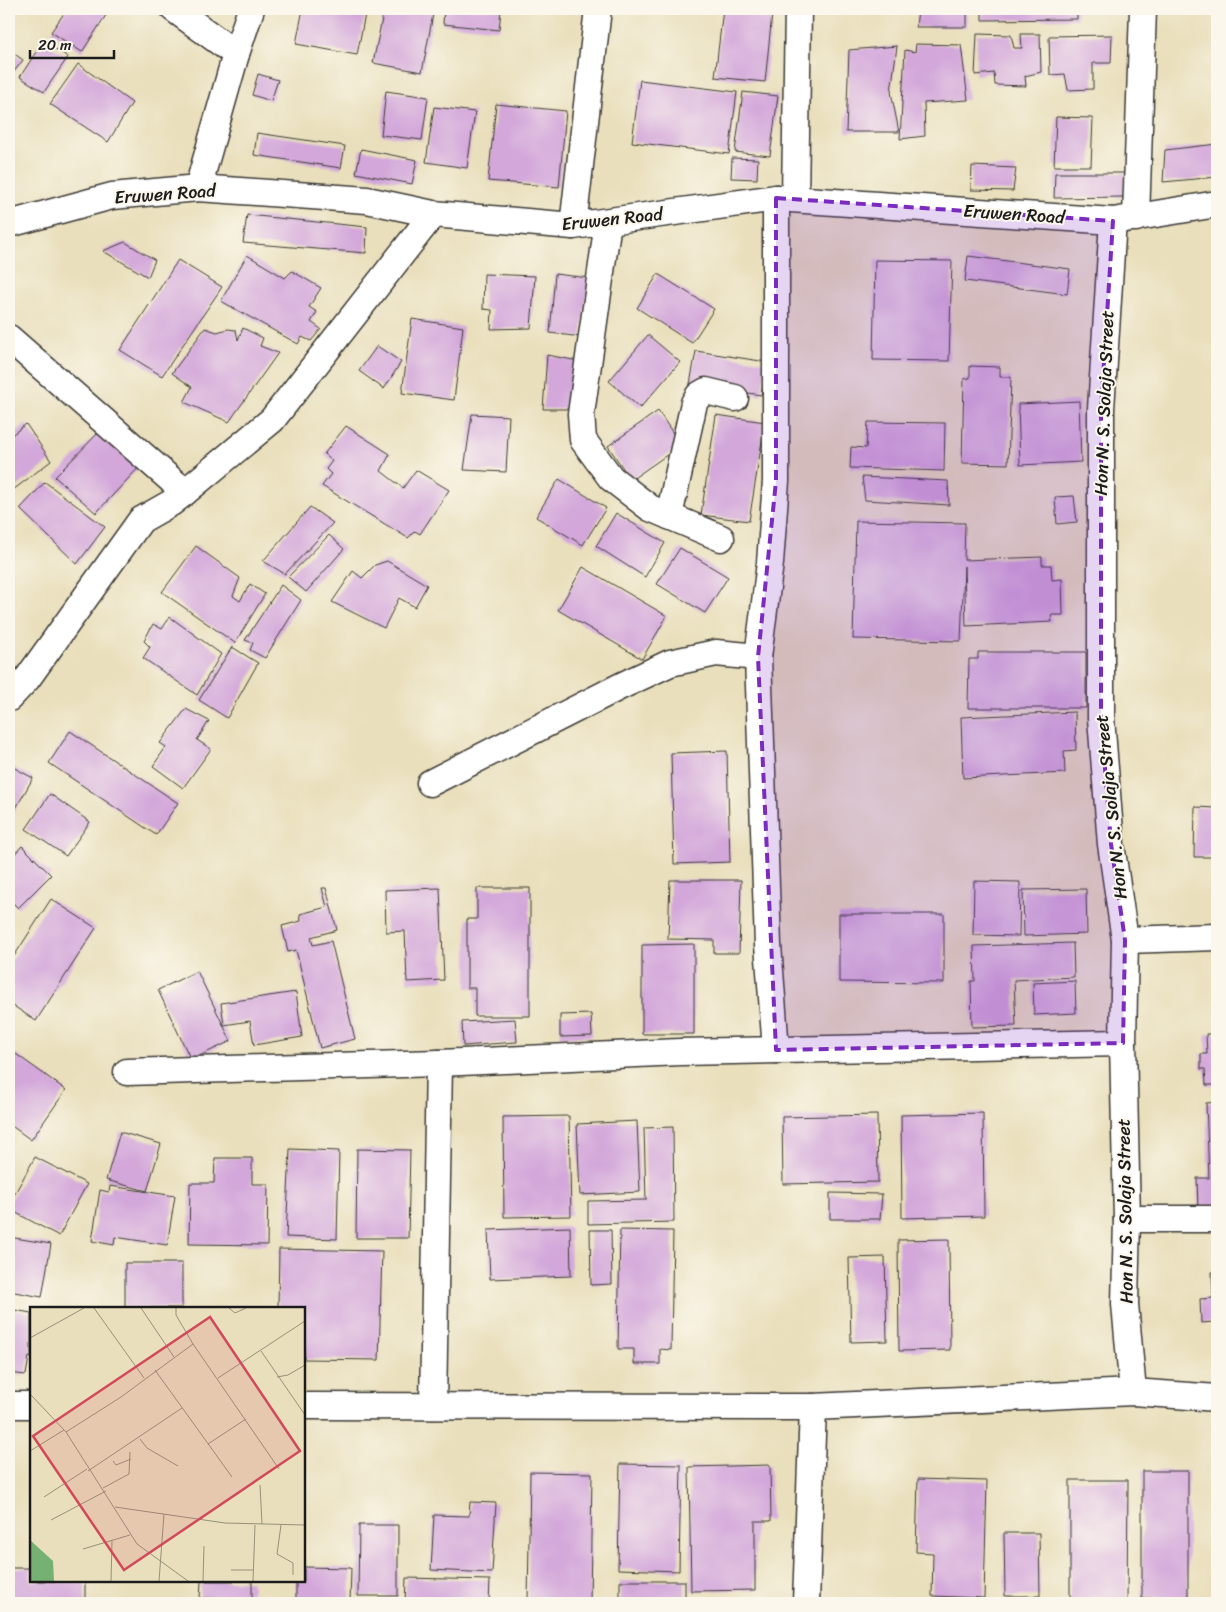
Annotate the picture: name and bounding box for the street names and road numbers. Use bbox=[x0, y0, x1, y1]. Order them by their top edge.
street label: Eruwen Road bbox=[113, 174, 218, 214]
street label: Eruwen Road bbox=[962, 194, 1067, 234]
street label: Eruwen Road bbox=[560, 198, 666, 240]
street label: Hon N. S. Solaja Street bbox=[1085, 310, 1123, 496]
street label: Hon N. S. Solaja Street bbox=[1085, 713, 1137, 901]
street label: Hon N. S. Solaja Street bbox=[1107, 1118, 1143, 1304]

